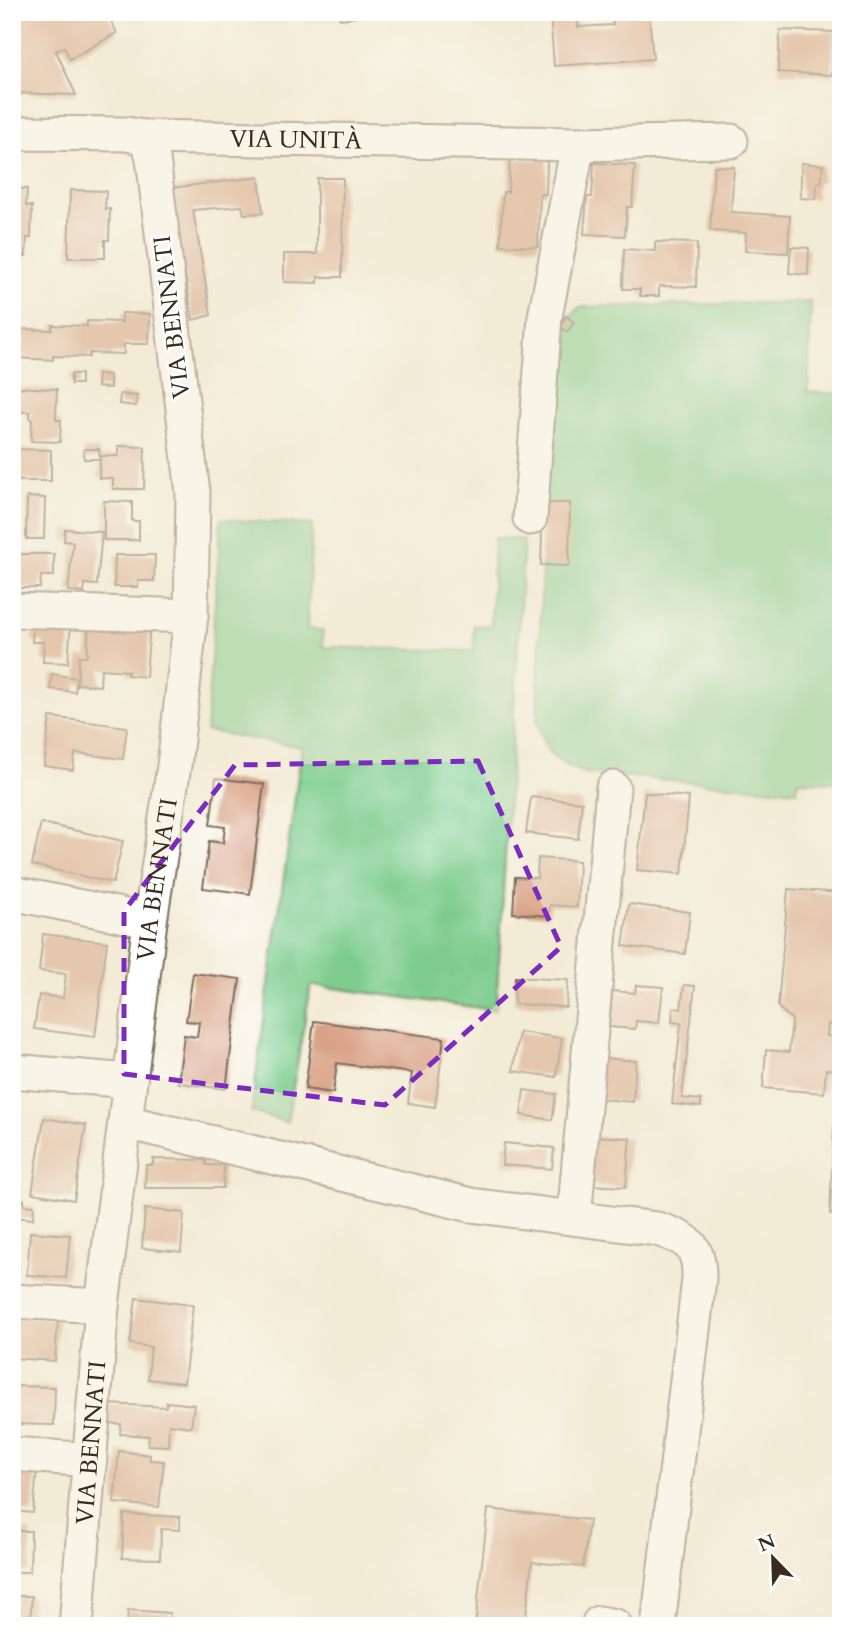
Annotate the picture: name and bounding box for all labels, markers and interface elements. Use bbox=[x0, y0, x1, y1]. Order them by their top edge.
street label: VIA UNITÀ bbox=[229, 122, 363, 157]
street label: VIA BENNATI bbox=[146, 233, 198, 401]
street label: VIA BENNATI bbox=[129, 796, 185, 963]
street label: VIA BENNATI bbox=[68, 1359, 114, 1526]
north arrow bbox=[738, 1522, 808, 1592]
text: N bbox=[754, 1528, 780, 1558]

